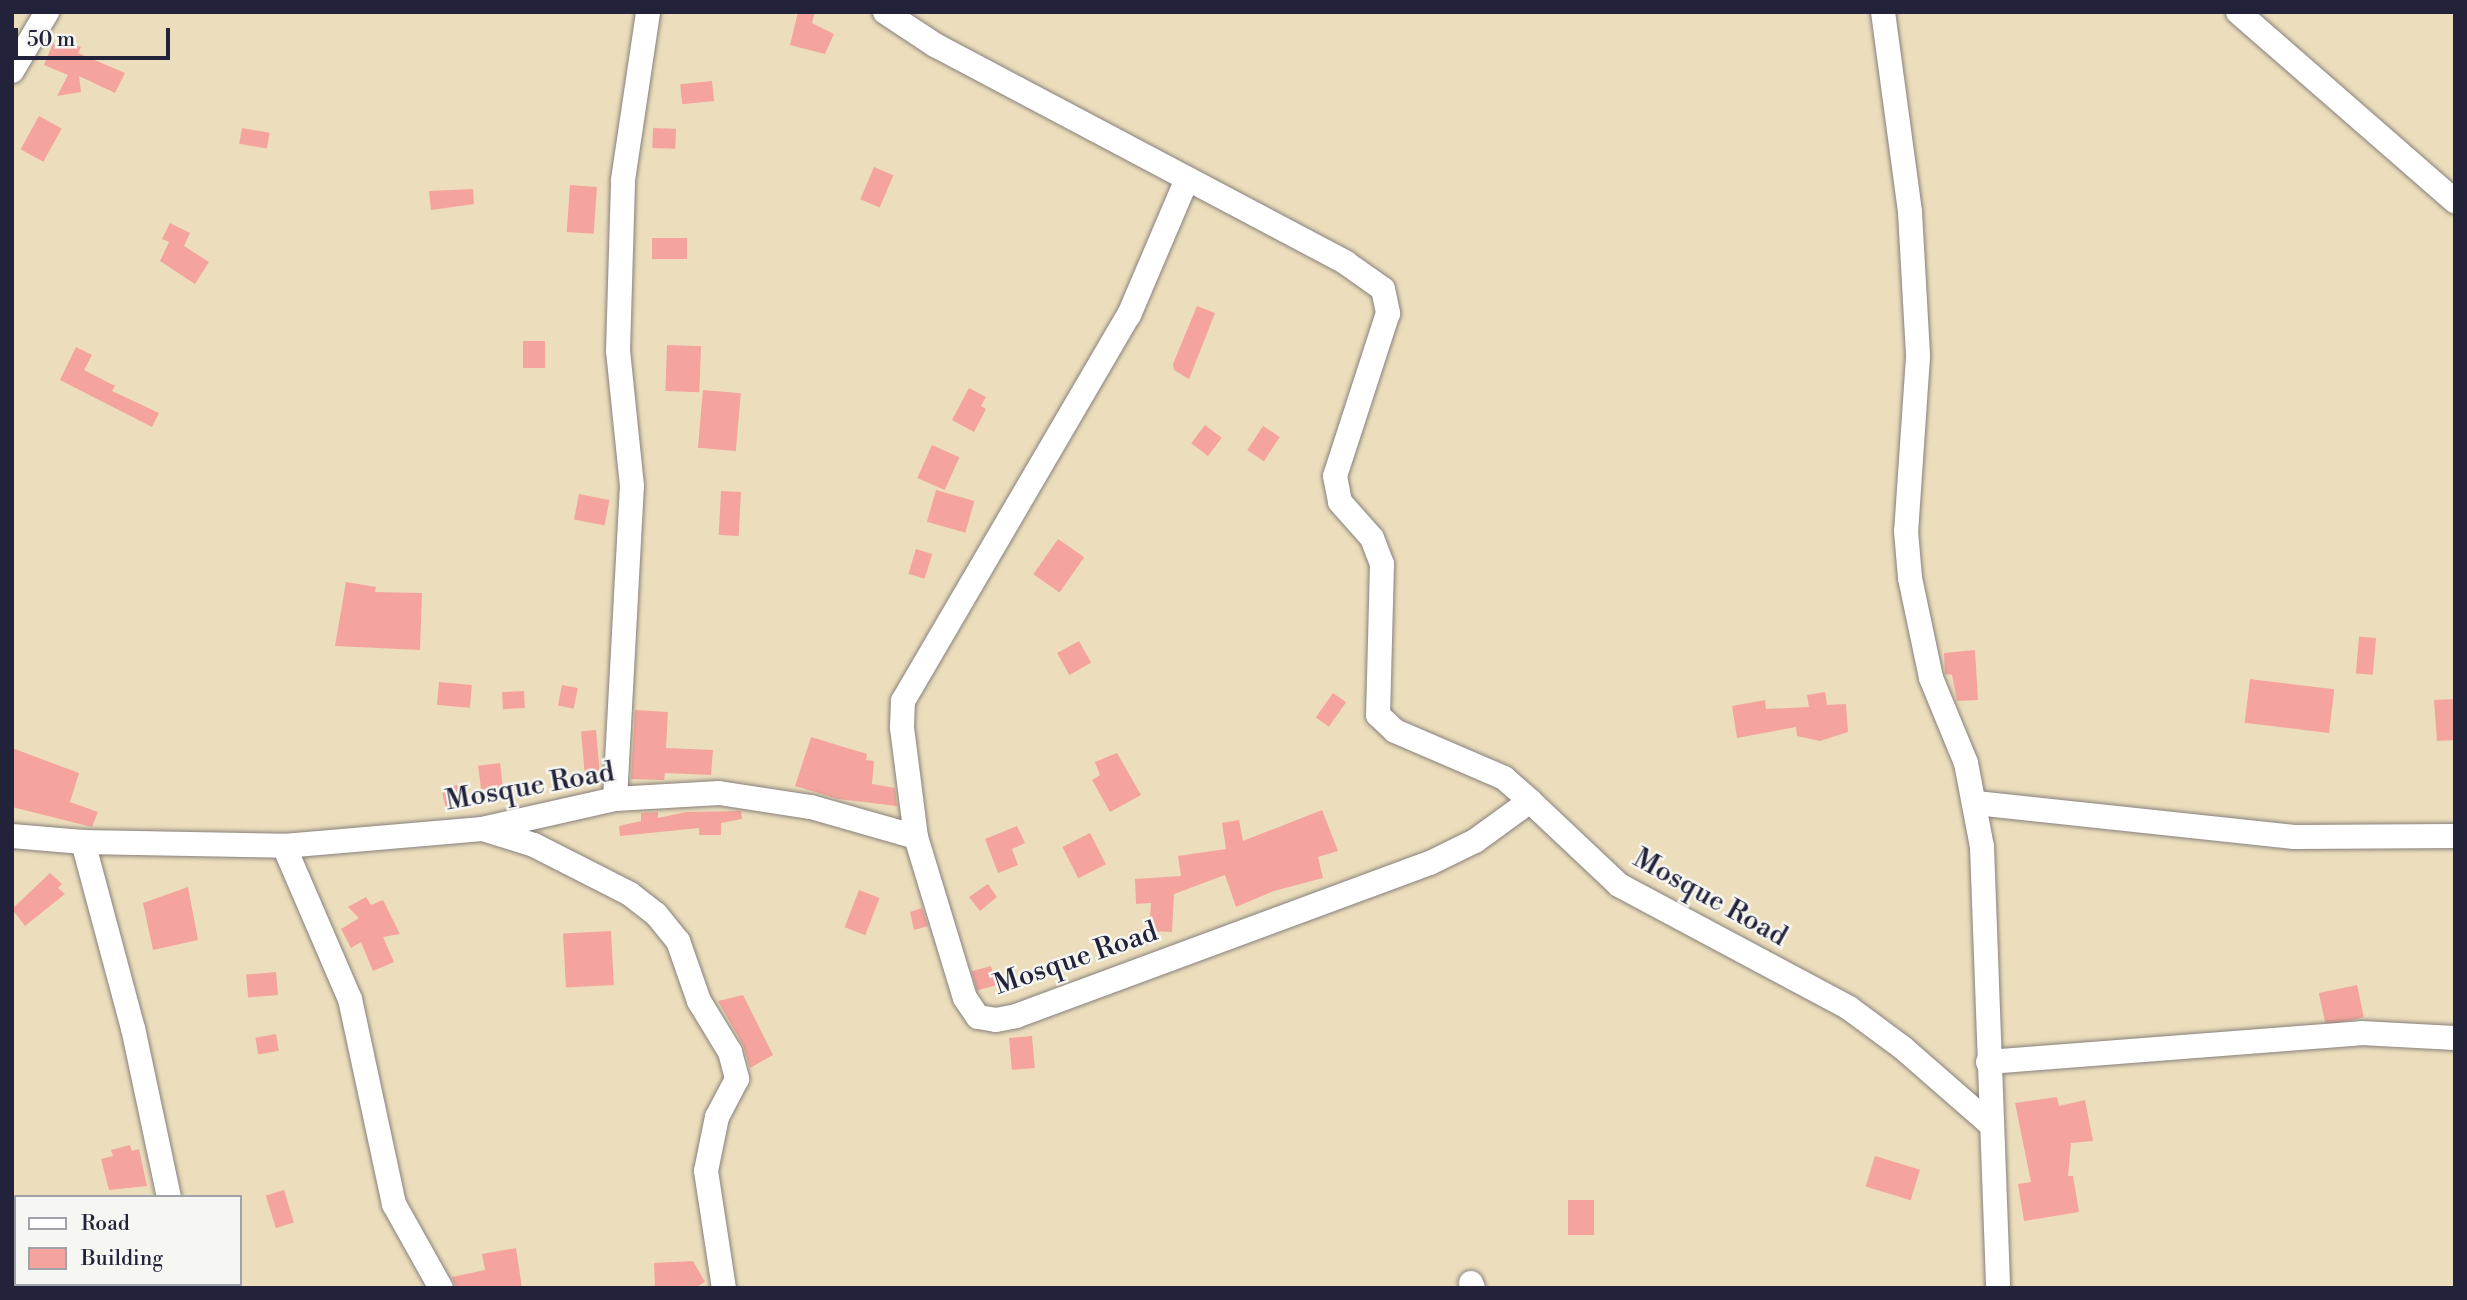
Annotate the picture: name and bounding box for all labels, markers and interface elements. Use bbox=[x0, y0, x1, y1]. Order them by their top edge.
scale bar bbox=[18, 14, 173, 58]
text: 50 m bbox=[27, 27, 75, 53]
street label: Mosque Road bbox=[443, 756, 617, 818]
street label: Mosque Road bbox=[1627, 842, 1793, 954]
street label: Mosque Road bbox=[990, 915, 1162, 1003]
legend bbox=[14, 1195, 242, 1286]
text: Road bbox=[81, 1211, 130, 1237]
text: Building bbox=[81, 1246, 163, 1272]

